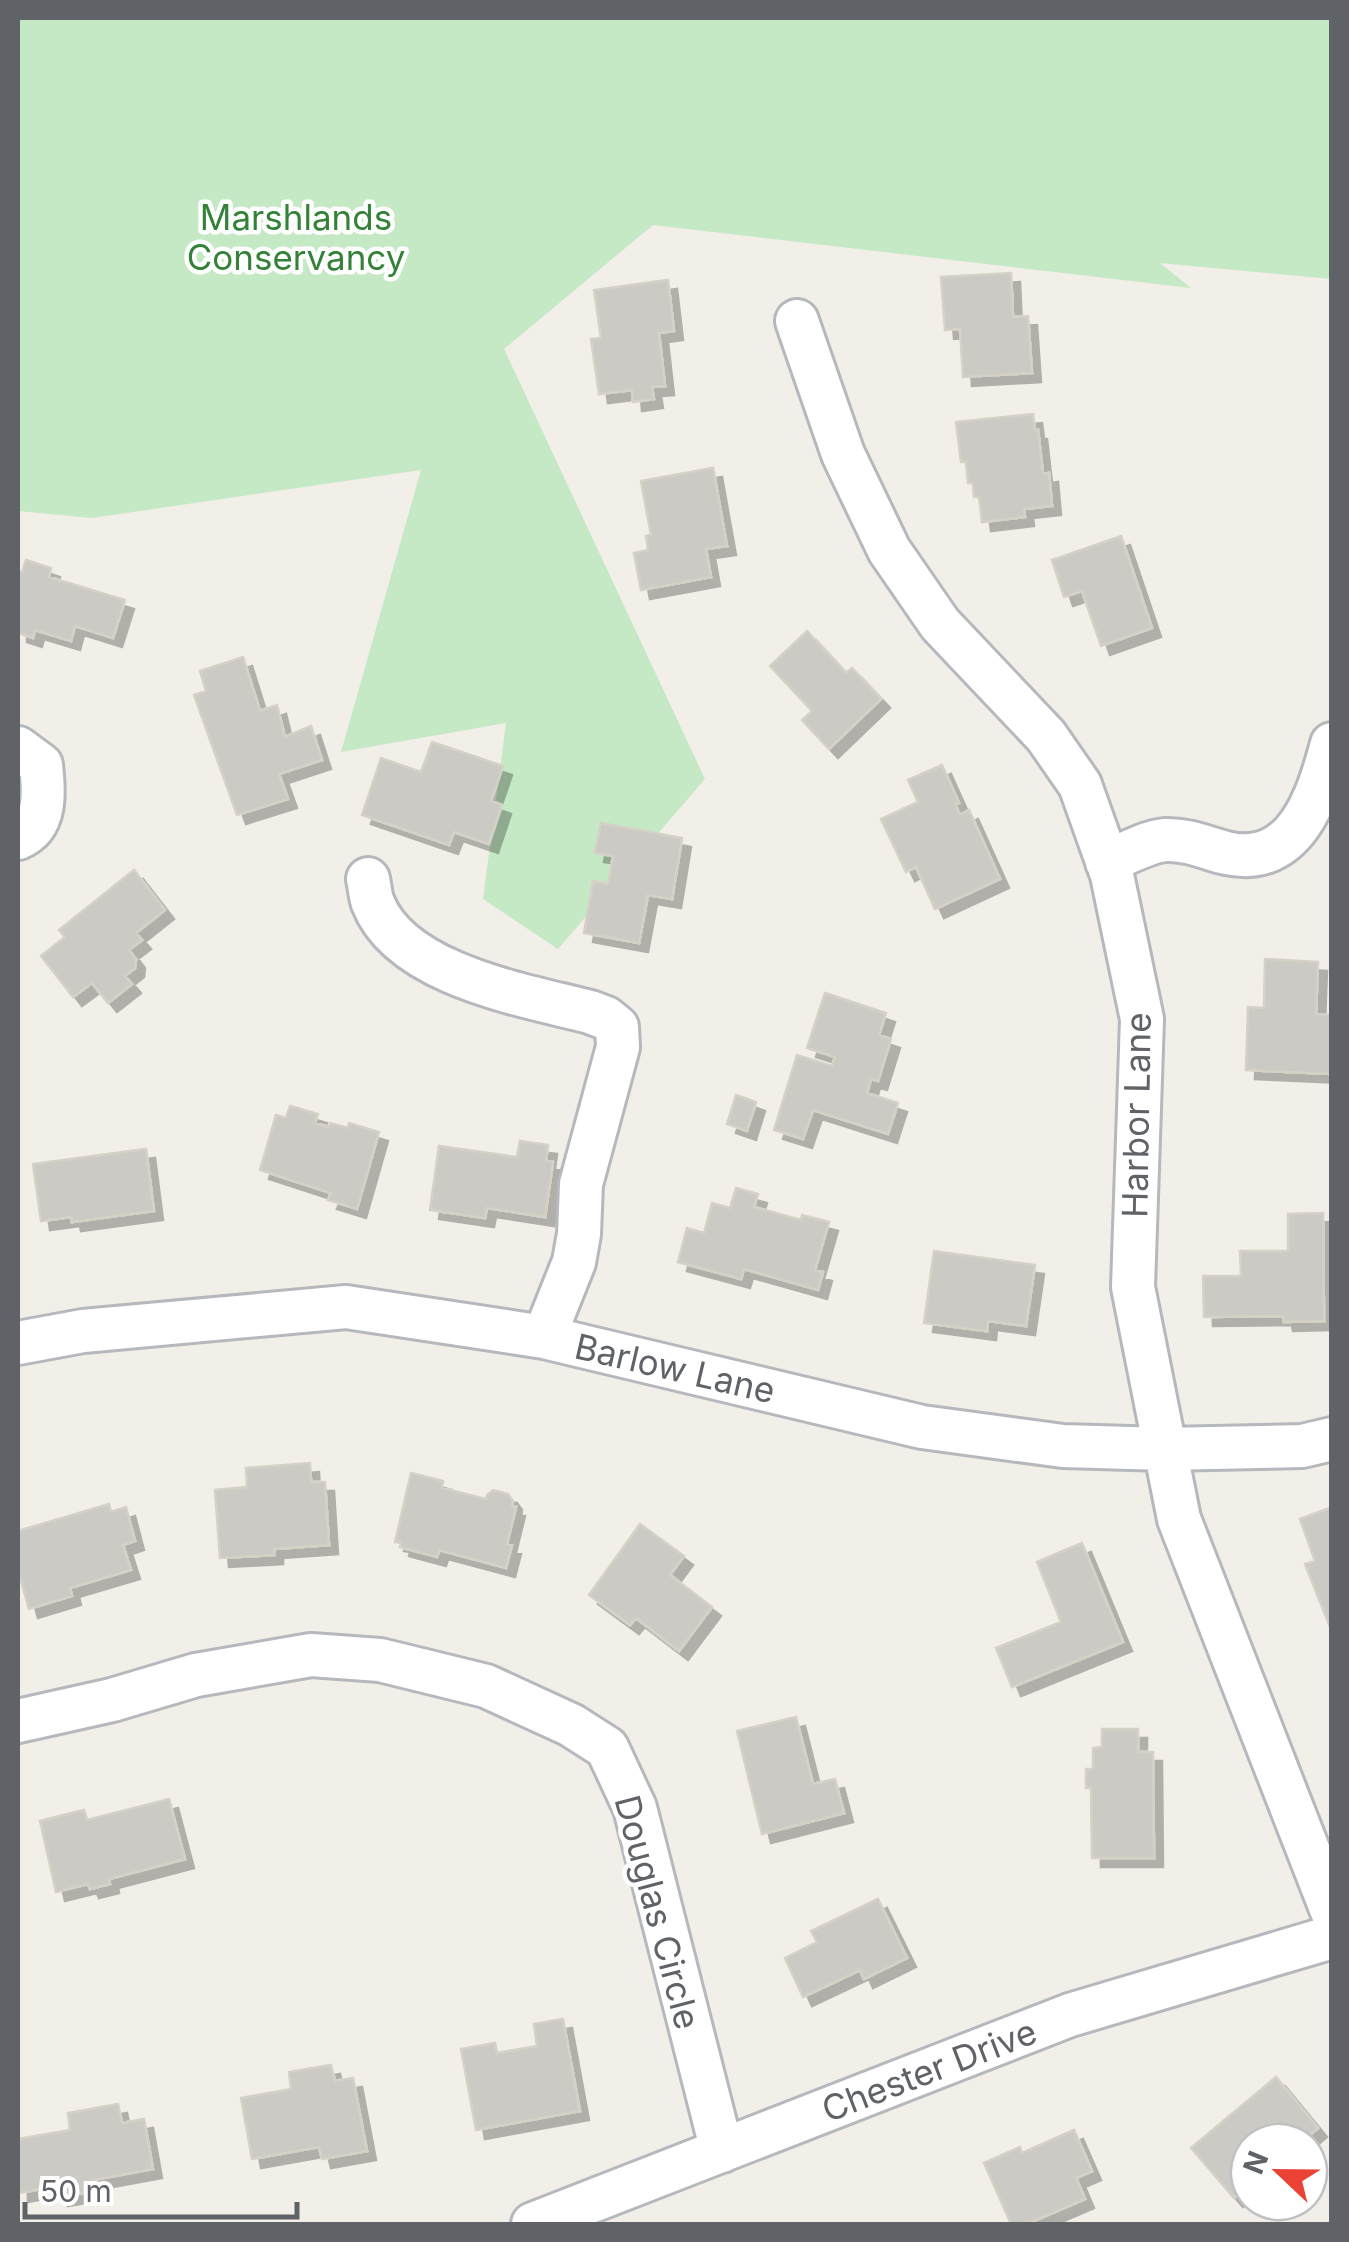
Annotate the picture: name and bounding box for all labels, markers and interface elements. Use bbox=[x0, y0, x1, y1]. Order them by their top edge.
park label: Marshlands Conservancy bbox=[187, 196, 405, 278]
street label: Harbor Lane bbox=[1113, 1012, 1159, 1218]
street label: Barlow Lane bbox=[571, 1325, 779, 1411]
street label: Douglas Circle bbox=[607, 1790, 709, 2034]
street label: Chester Drive bbox=[816, 2010, 1042, 2130]
north arrow bbox=[1229, 2122, 1329, 2222]
text: N bbox=[1236, 2146, 1276, 2179]
scale bar bbox=[25, 2157, 298, 2219]
text: 50 m bbox=[40, 2173, 112, 2209]

